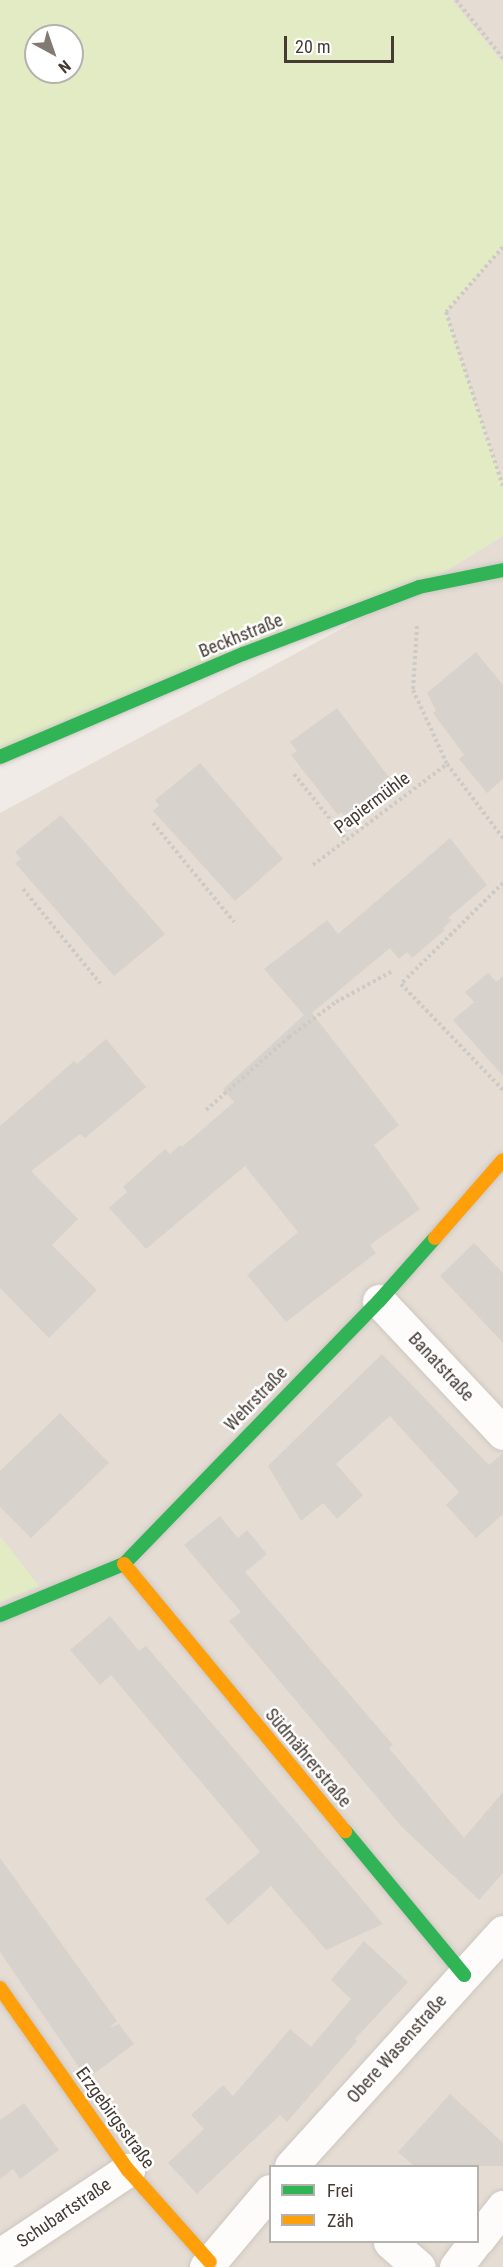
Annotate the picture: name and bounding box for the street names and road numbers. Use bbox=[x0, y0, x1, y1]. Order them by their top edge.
street label: Beckhstraße bbox=[196, 609, 286, 663]
street label: Papiermühle bbox=[330, 768, 414, 838]
street label: Banatstraße bbox=[404, 1328, 478, 1406]
street label: Wehrstraße bbox=[220, 1362, 292, 1436]
street label: Südmährerstraße bbox=[260, 1704, 356, 1812]
street label: Obere Wasenstraße bbox=[343, 1990, 451, 2108]
street label: Erzgebirgsstraße bbox=[71, 2063, 159, 2173]
street label: Schubartstraße bbox=[13, 2174, 115, 2252]

